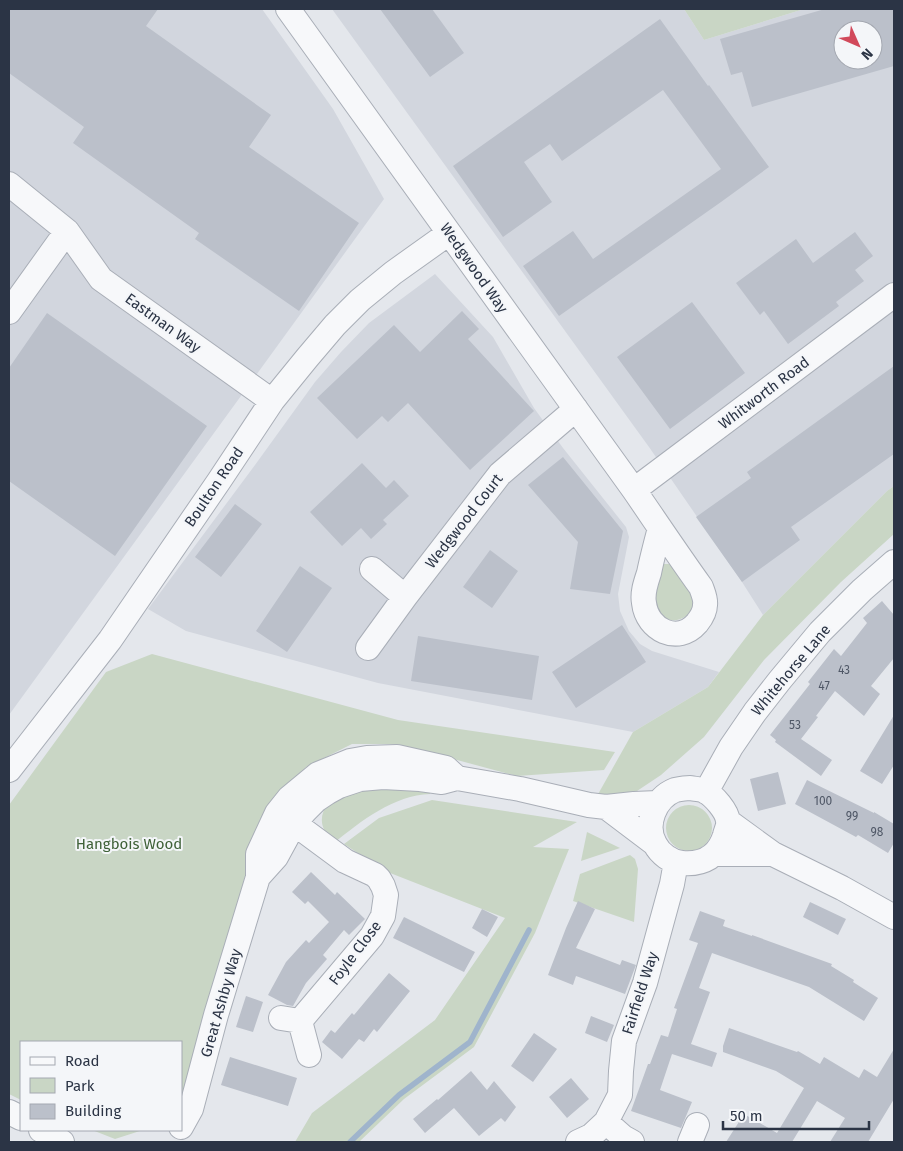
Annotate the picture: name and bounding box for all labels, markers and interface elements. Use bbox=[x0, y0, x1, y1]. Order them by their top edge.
north arrow bbox=[833, 20, 883, 70]
text: N bbox=[858, 45, 876, 63]
street label: Wedgwood Way bbox=[436, 220, 512, 317]
street label: Eastman Way bbox=[122, 289, 205, 357]
street label: Whitworth Road bbox=[715, 353, 813, 433]
street label: Boulton Road bbox=[181, 444, 247, 530]
street label: Wedgwood Court bbox=[421, 470, 507, 572]
street label: Whitehorse Lane bbox=[748, 621, 834, 719]
house number: 43 bbox=[838, 663, 850, 677]
house number: 47 bbox=[818, 679, 830, 693]
house number: 53 bbox=[789, 718, 801, 732]
house number: 100 bbox=[814, 794, 833, 808]
house number: 99 bbox=[846, 809, 858, 823]
house number: 98 bbox=[871, 825, 884, 839]
park label: Hangbois Wood bbox=[76, 835, 182, 853]
street label: Foyle Close bbox=[325, 917, 385, 989]
street label: Great Ashby Way bbox=[197, 946, 245, 1059]
street label: Fairfield Way bbox=[618, 949, 662, 1037]
legend bbox=[20, 1041, 182, 1131]
text: Road bbox=[65, 1052, 100, 1070]
text: Park bbox=[65, 1077, 95, 1095]
scale bar bbox=[723, 1098, 869, 1130]
text: Building bbox=[65, 1102, 121, 1120]
text: 50 m bbox=[730, 1107, 763, 1125]

